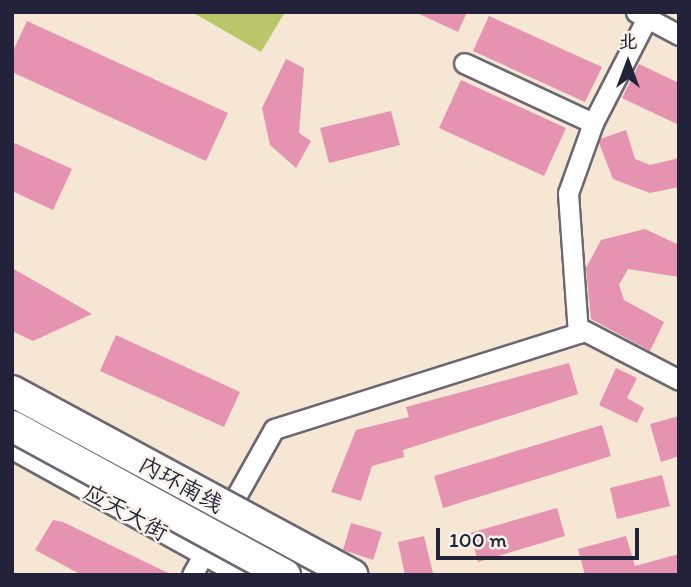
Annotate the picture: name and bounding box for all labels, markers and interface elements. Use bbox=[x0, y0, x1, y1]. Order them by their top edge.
north arrow bbox=[593, 28, 663, 98]
text: 北 bbox=[618, 30, 638, 53]
street label: 内环南线 bbox=[134, 450, 228, 518]
street label: 应天大街 bbox=[79, 478, 173, 546]
scale bar bbox=[439, 514, 642, 558]
text: 100 m bbox=[449, 527, 507, 552]

